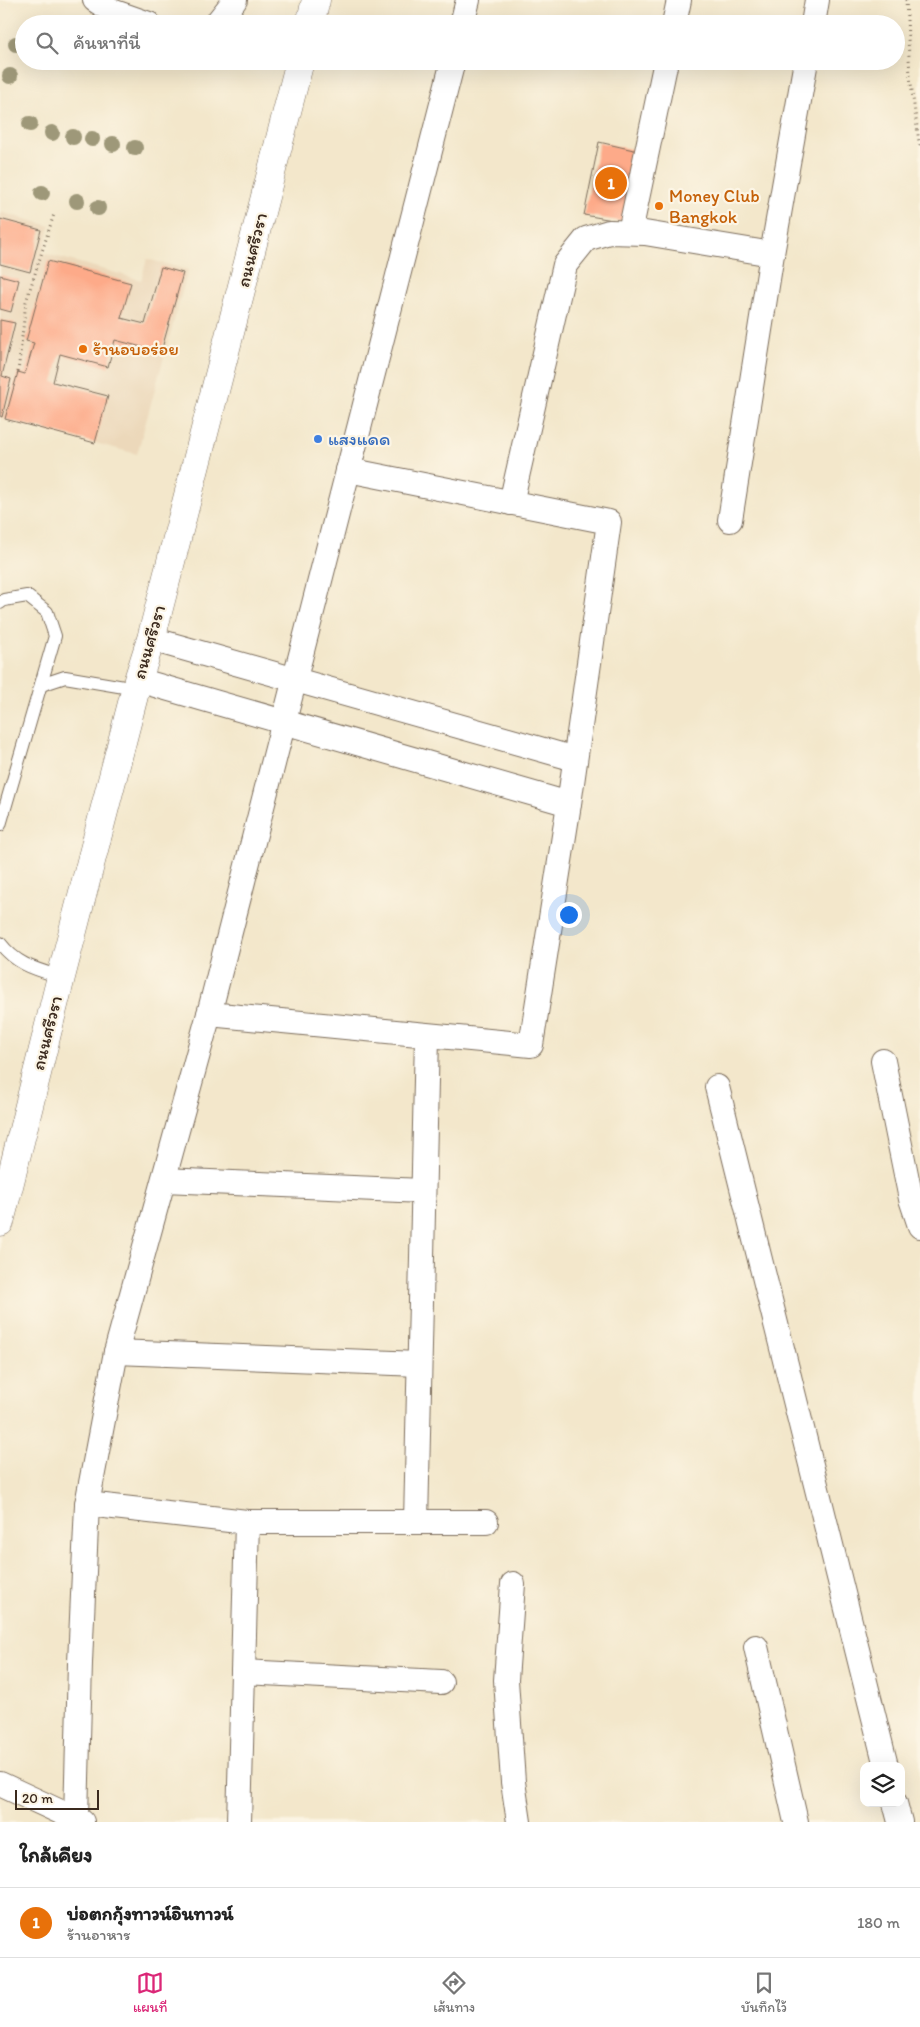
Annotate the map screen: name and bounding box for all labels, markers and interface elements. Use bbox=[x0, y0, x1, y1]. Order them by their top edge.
search box bbox=[15, 15, 905, 70]
icon: search bbox=[33, 29, 61, 57]
text: ค้นหาที่นี่ bbox=[73, 31, 141, 54]
pin: 1 bbox=[595, 164, 627, 202]
place label: Money Club Bangkok bbox=[669, 185, 760, 228]
marker: Money Club Bangkok bbox=[653, 200, 665, 212]
street label: ถนนศรีวรา bbox=[232, 210, 272, 290]
place label: ร้านอบอร่อย bbox=[93, 338, 179, 360]
marker: ร้านอบอร่อย bbox=[77, 343, 89, 355]
place label: แสงแดด bbox=[328, 428, 390, 450]
marker: แสงแดด bbox=[312, 433, 324, 445]
street label: ถนนศรีวรา bbox=[128, 602, 170, 682]
your location bbox=[556, 902, 582, 928]
street label: ถนนศรีวรา bbox=[27, 993, 67, 1073]
map controls bbox=[860, 1762, 905, 1807]
button: layers bbox=[860, 1762, 905, 1807]
scale bar bbox=[15, 1787, 99, 1810]
text: 20 m bbox=[22, 1790, 53, 1807]
text: ใกล้เคียง bbox=[20, 1842, 92, 1867]
text: บ่อตกกุ้งทาวน์อินทาวน์ bbox=[67, 1902, 234, 1925]
text: 1 bbox=[32, 1913, 40, 1932]
text: 180 m bbox=[857, 1913, 900, 1932]
text: ร้านอาหาร bbox=[67, 1925, 131, 1944]
tab: แผนที่ bbox=[133, 1969, 167, 2016]
tab: เส้นทาง bbox=[433, 1969, 475, 2016]
tab: บันทึกไว้ bbox=[741, 1969, 787, 2016]

